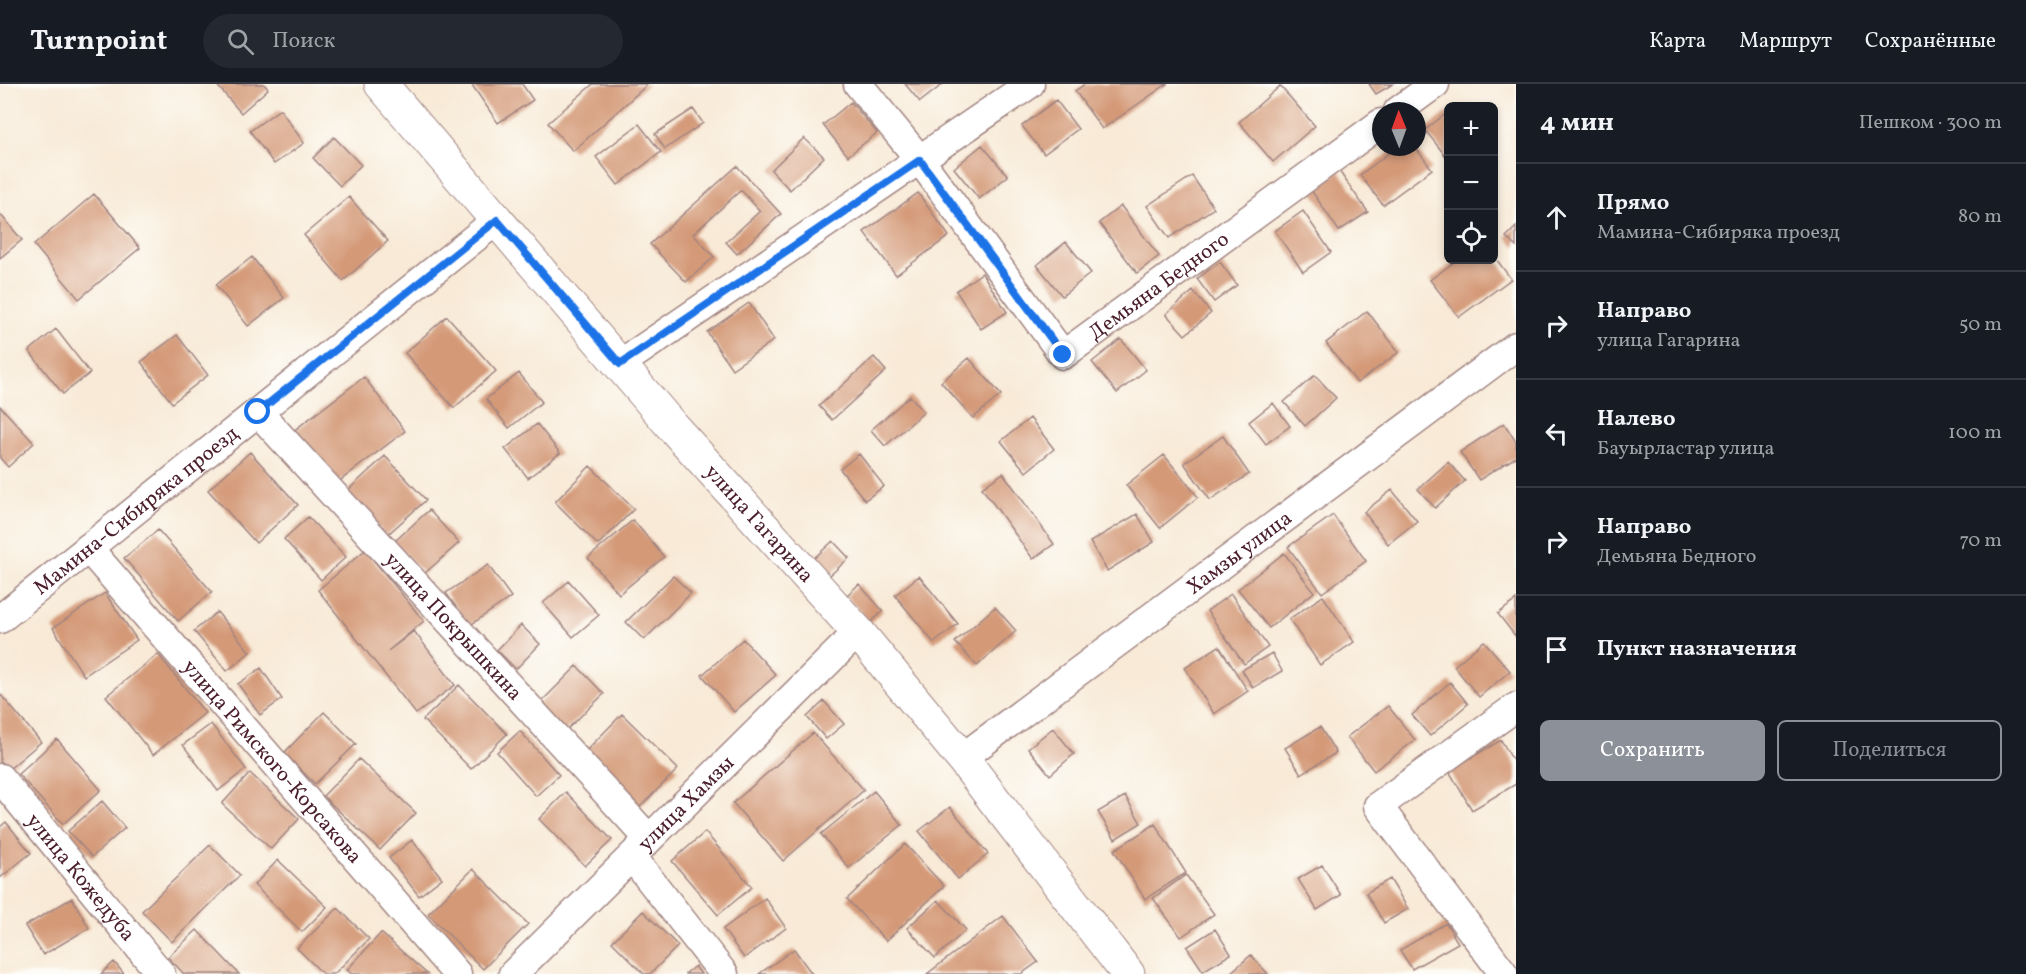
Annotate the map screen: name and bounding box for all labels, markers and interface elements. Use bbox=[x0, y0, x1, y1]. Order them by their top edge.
search box bbox=[203, 14, 623, 68]
text: Turnpoint bbox=[30, 22, 167, 61]
icon: search bbox=[224, 25, 257, 58]
text: Поиск bbox=[272, 26, 335, 57]
text: Карта bbox=[1649, 27, 1706, 56]
text: Маршрут bbox=[1739, 27, 1832, 56]
text: Сохранённые bbox=[1865, 27, 1996, 56]
north arrow bbox=[1372, 102, 1426, 156]
map controls bbox=[1444, 102, 1498, 264]
button: + bbox=[1444, 102, 1498, 156]
text: 4 мин bbox=[1540, 105, 1614, 141]
text: Пешком · 300 m bbox=[1859, 109, 2002, 137]
button: − bbox=[1444, 156, 1498, 210]
text: Прямо bbox=[1597, 188, 1669, 219]
icon: ahead bbox=[1540, 201, 1573, 234]
text: 80 m bbox=[1958, 203, 2002, 231]
button: locate bbox=[1444, 210, 1498, 264]
text: Мамина-Сибиряка проезд bbox=[1597, 219, 1840, 247]
street label: Демьяна Бедного bbox=[1083, 226, 1236, 348]
text: Направо bbox=[1597, 296, 1691, 327]
icon: right bbox=[1540, 309, 1573, 342]
text: 50 m bbox=[1959, 311, 2002, 339]
text: улица Гагарина bbox=[1597, 327, 1741, 355]
route end bbox=[1049, 341, 1075, 367]
route start bbox=[244, 398, 270, 424]
text: Налево bbox=[1597, 404, 1676, 435]
icon: left bbox=[1540, 417, 1573, 450]
text: 100 m bbox=[1948, 419, 2002, 447]
street label: Мамина-Сибиряка проезд bbox=[28, 420, 245, 602]
text: Бауырластар улица bbox=[1597, 435, 1775, 463]
street label: улица Гагарина bbox=[697, 459, 820, 590]
street label: Хамзы улица bbox=[1181, 504, 1298, 602]
text: Направо bbox=[1597, 512, 1691, 543]
icon: right bbox=[1540, 525, 1573, 558]
text: 70 m bbox=[1959, 527, 2002, 555]
text: Демьяна Бедного bbox=[1597, 543, 1756, 571]
street label: улица Покрышкина bbox=[377, 546, 528, 708]
icon: arrive bbox=[1540, 633, 1573, 666]
text: Пункт назначения bbox=[1597, 634, 1797, 665]
street label: улица Римского-Корсакова bbox=[175, 654, 368, 870]
button: Сохранить bbox=[1540, 720, 1765, 781]
button: Поделиться bbox=[1777, 720, 2002, 781]
street label: улица Хамзы bbox=[632, 749, 742, 858]
street label: улица Кожедуба bbox=[19, 808, 141, 948]

